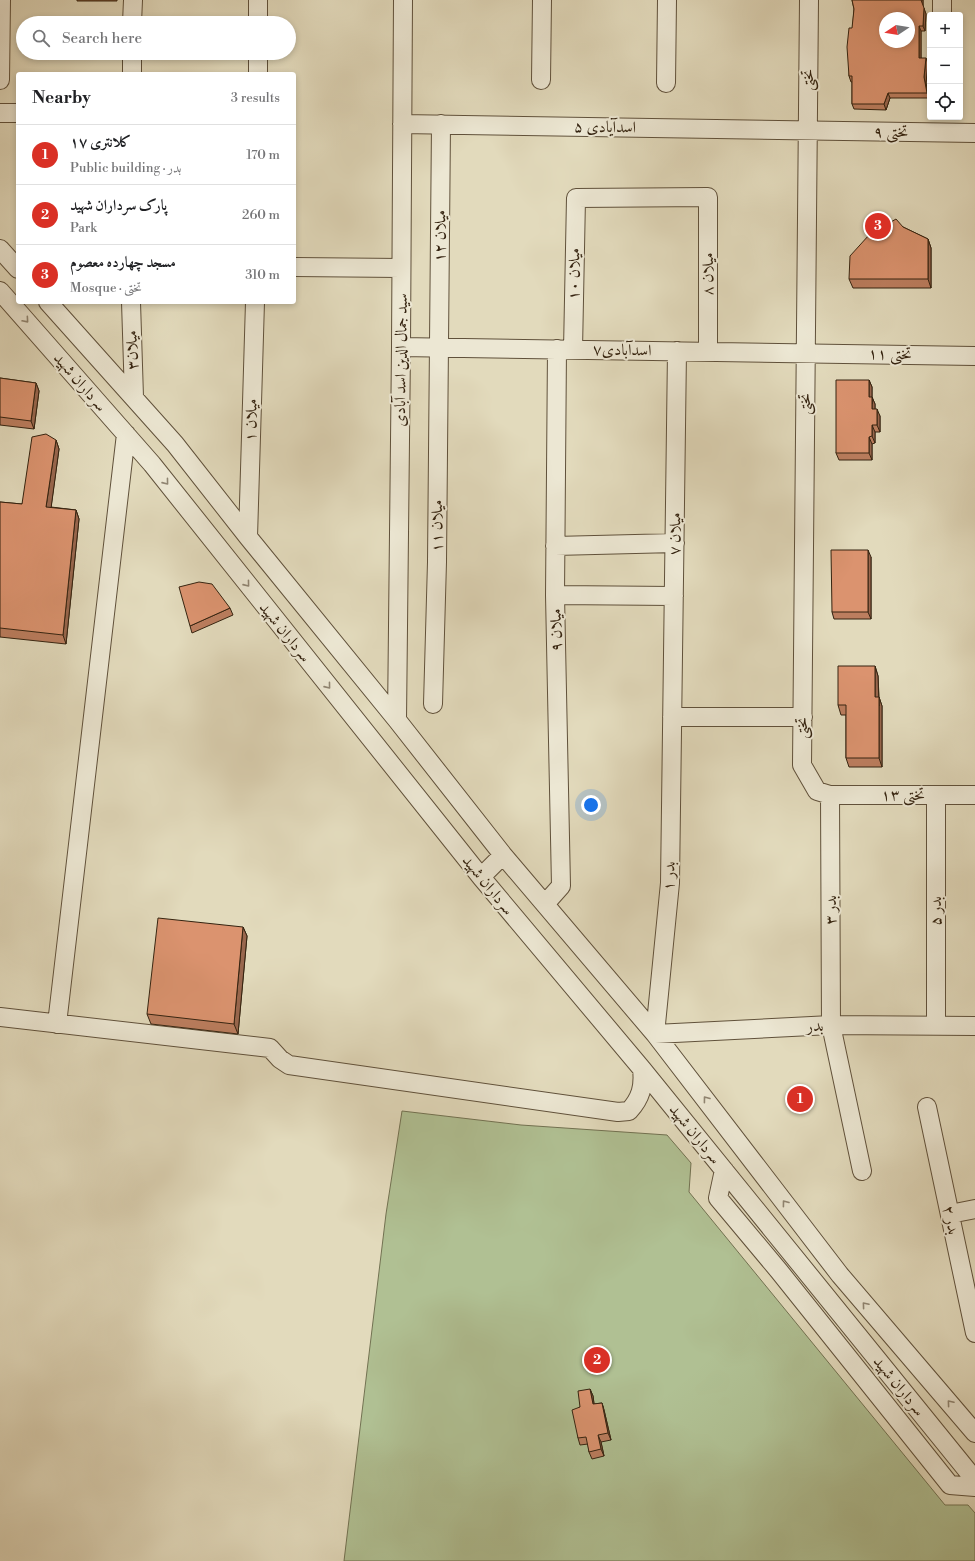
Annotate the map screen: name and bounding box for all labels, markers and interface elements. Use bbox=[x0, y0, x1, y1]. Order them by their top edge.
north arrow bbox=[879, 12, 915, 48]
map controls bbox=[927, 12, 963, 120]
button: + bbox=[927, 12, 963, 48]
search box bbox=[16, 16, 296, 60]
icon: search bbox=[30, 27, 52, 49]
text: Search here bbox=[62, 29, 142, 48]
button: − bbox=[927, 48, 963, 84]
street label: تختی bbox=[798, 69, 819, 91]
button: locate bbox=[927, 84, 963, 120]
text: Nearby bbox=[32, 87, 91, 109]
text: 3 results bbox=[231, 90, 280, 106]
street label: اسدآیادی ۵ bbox=[574, 116, 636, 138]
street label: تختی ۹ bbox=[874, 122, 908, 143]
text: کلانتری ۱۷ bbox=[70, 133, 131, 152]
text: 1 bbox=[42, 147, 48, 163]
text: 170 m bbox=[246, 147, 280, 163]
text: Public building · بدر bbox=[70, 160, 181, 176]
text: پارک سرداران شهید bbox=[70, 196, 167, 215]
text: 2 bbox=[41, 207, 49, 223]
text: 260 m bbox=[242, 207, 280, 223]
street label: میلان ۱۲ bbox=[430, 210, 450, 262]
pin: 3 bbox=[865, 211, 891, 241]
text: Park bbox=[70, 220, 97, 236]
street label: میلان ۱۰ bbox=[564, 248, 584, 300]
street label: میلان ۸ bbox=[698, 252, 718, 296]
text: مسجد چهارده معصوم bbox=[70, 253, 176, 272]
text: 3 bbox=[41, 267, 49, 283]
text: 310 m bbox=[245, 267, 280, 283]
text: Mosque · تختی bbox=[70, 280, 142, 296]
street label: سید جمال الدین اسد آبادی bbox=[390, 293, 412, 427]
one-way arrow bbox=[22, 315, 29, 323]
street label: میلان۳ bbox=[121, 330, 143, 370]
street label: اسدآبادی۷ bbox=[592, 339, 652, 361]
street label: تختی ۱۱ bbox=[868, 344, 912, 365]
street label: سرداران شهید bbox=[49, 348, 111, 416]
street label: تختی bbox=[795, 393, 816, 415]
street label: میلان ۱ bbox=[240, 398, 262, 442]
one-way arrow bbox=[161, 478, 168, 485]
street label: میلان ۱۱ bbox=[427, 500, 447, 552]
street label: میلان ۷ bbox=[665, 512, 685, 556]
one-way arrow bbox=[242, 579, 249, 586]
street label: سرداران شهید bbox=[255, 598, 315, 666]
street label: میلان ۹ bbox=[546, 608, 566, 652]
one-way arrow bbox=[323, 681, 330, 688]
street label: تختی bbox=[792, 717, 813, 739]
street label: تختی ۱۳ bbox=[881, 785, 925, 806]
your location bbox=[581, 795, 601, 815]
street label: سرداران شهید bbox=[458, 851, 518, 919]
street label: بدر ۱ bbox=[658, 861, 680, 891]
street label: بدر ۳ bbox=[821, 895, 841, 925]
street label: بدر ۵ bbox=[926, 896, 946, 926]
street label: بدر bbox=[804, 1016, 824, 1037]
pin: 1 bbox=[787, 1084, 813, 1114]
one-way arrow bbox=[703, 1097, 710, 1104]
street label: سرداران شهید bbox=[665, 1100, 725, 1168]
one-way arrow bbox=[782, 1200, 789, 1207]
street label: بدر ۲ bbox=[938, 1204, 964, 1236]
one-way arrow bbox=[863, 1302, 870, 1309]
pin: 2 bbox=[584, 1345, 610, 1375]
street label: سرداران شهید bbox=[869, 1352, 929, 1420]
one-way arrow bbox=[947, 1401, 954, 1408]

